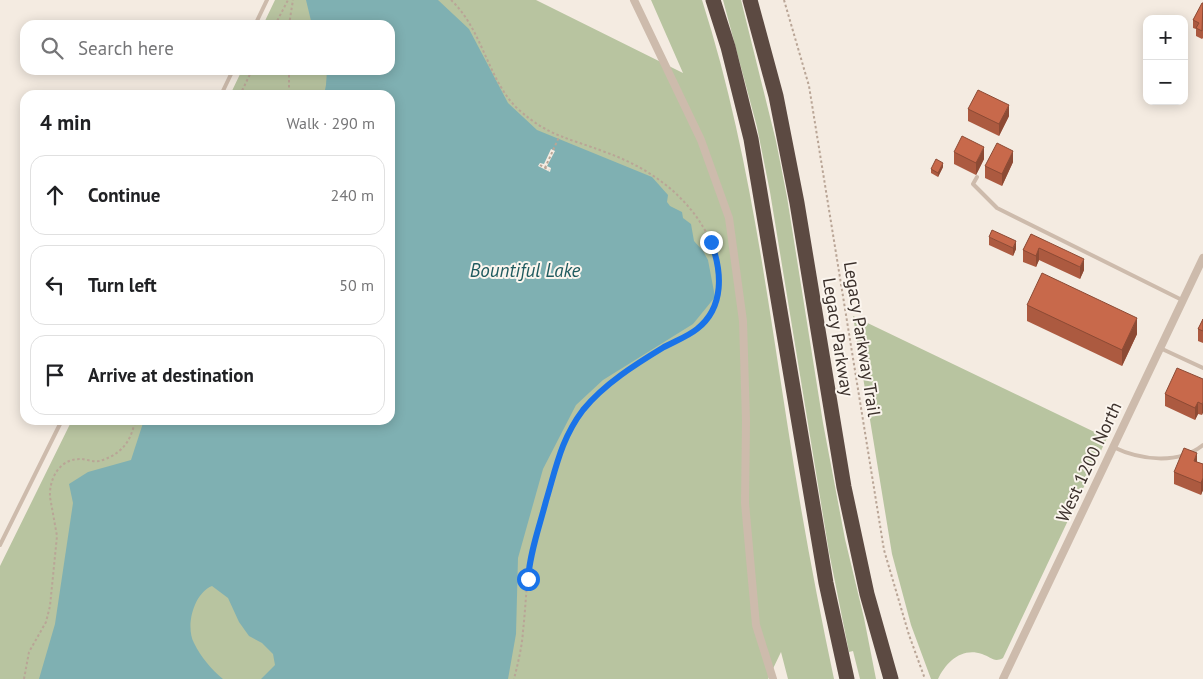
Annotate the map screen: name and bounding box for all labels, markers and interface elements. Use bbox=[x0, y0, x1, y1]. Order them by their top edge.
map controls bbox=[1143, 15, 1188, 105]
button: + bbox=[1143, 15, 1188, 60]
search box bbox=[20, 20, 395, 75]
icon: search bbox=[38, 34, 66, 62]
text: Search here bbox=[78, 36, 174, 60]
button: − bbox=[1143, 60, 1188, 105]
text: 4 min bbox=[40, 109, 91, 136]
text: Walk · 290 m bbox=[286, 113, 375, 133]
icon: ahead bbox=[41, 181, 69, 209]
text: Continue bbox=[88, 183, 160, 207]
text: 240 m bbox=[331, 185, 374, 205]
route end bbox=[700, 231, 723, 254]
water label: Bountiful Lake bbox=[470, 258, 580, 282]
street label: Legacy Parkway Trail bbox=[839, 260, 886, 419]
icon: left bbox=[41, 271, 69, 299]
text: Turn left bbox=[88, 273, 157, 297]
text: 50 m bbox=[339, 275, 374, 295]
street label: Legacy Parkway bbox=[818, 276, 859, 399]
icon: arrive bbox=[41, 361, 69, 389]
text: Arrive at destination bbox=[88, 363, 254, 387]
street label: West 1200 North bbox=[1051, 398, 1126, 526]
route start bbox=[517, 568, 540, 591]

